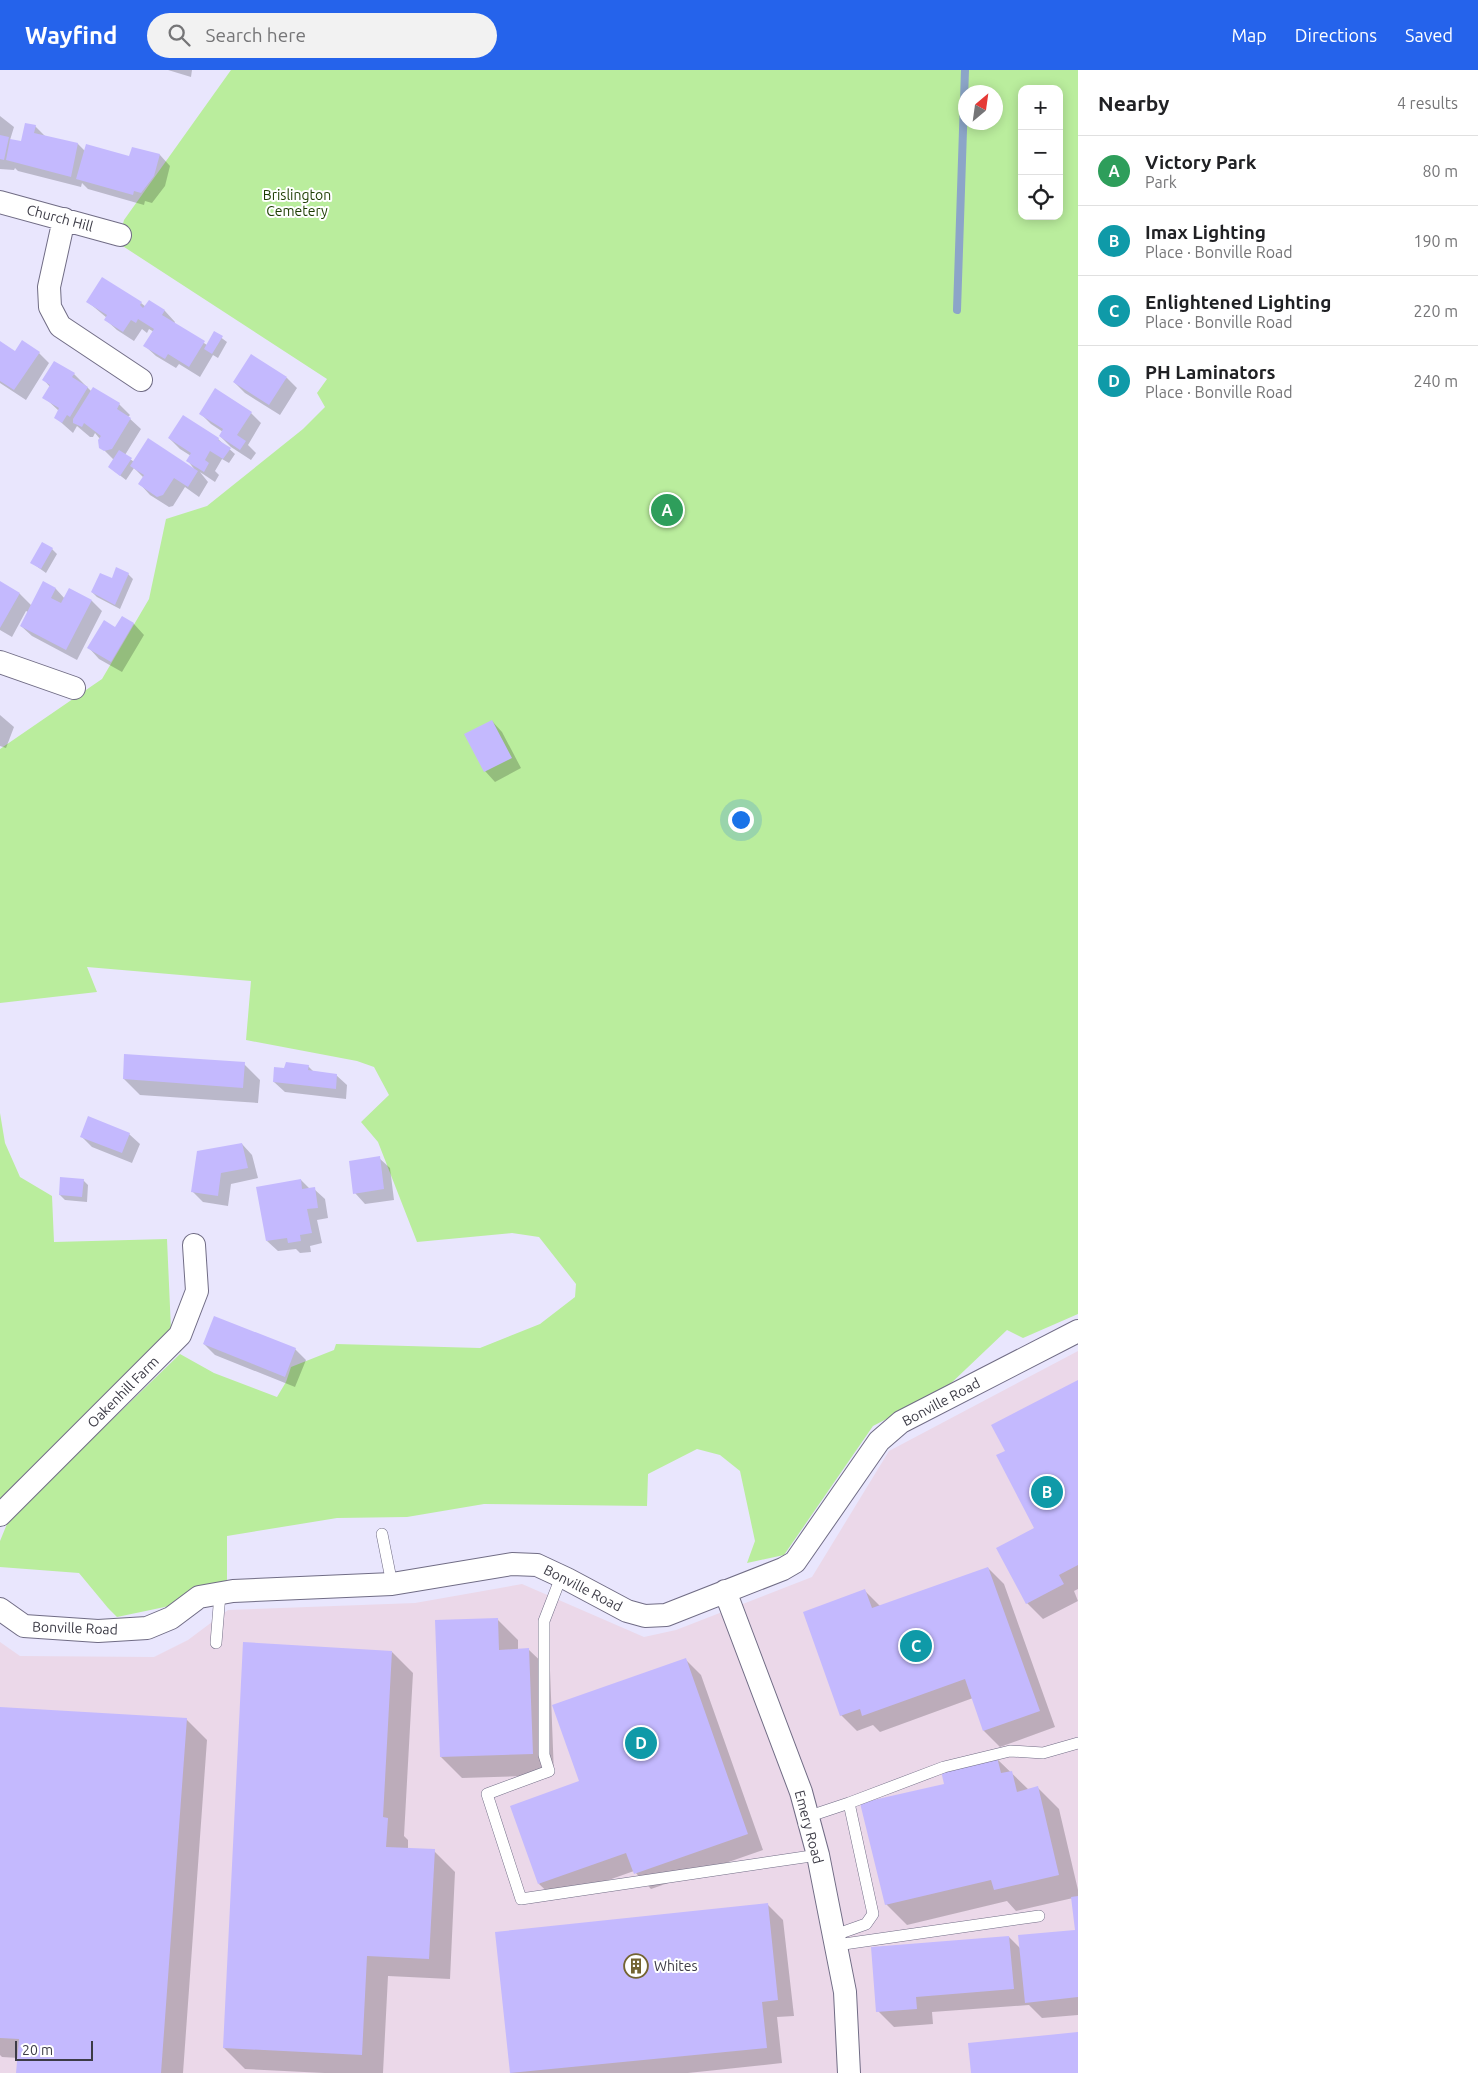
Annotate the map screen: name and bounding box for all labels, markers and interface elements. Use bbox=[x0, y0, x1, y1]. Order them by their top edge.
search box bbox=[147, 13, 497, 58]
icon: search bbox=[165, 21, 193, 49]
text: Wayfind bbox=[25, 22, 117, 49]
text: Search here bbox=[205, 24, 306, 46]
text: Map bbox=[1231, 25, 1267, 45]
text: Directions bbox=[1295, 25, 1377, 45]
text: Saved bbox=[1405, 25, 1453, 45]
north arrow bbox=[958, 85, 1003, 130]
map controls bbox=[1018, 85, 1063, 220]
button: + bbox=[1018, 85, 1063, 130]
text: Nearby bbox=[1098, 91, 1169, 115]
text: 4 results bbox=[1397, 94, 1458, 112]
button: − bbox=[1018, 130, 1063, 175]
text: Victory Park bbox=[1145, 151, 1256, 173]
text: A bbox=[1108, 162, 1120, 180]
text: 80 m bbox=[1422, 162, 1458, 180]
text: Park bbox=[1145, 173, 1177, 191]
button: locate bbox=[1018, 175, 1063, 220]
park label: Brislington Cemetery bbox=[263, 187, 331, 219]
street label: Church Hill bbox=[25, 201, 95, 235]
text: Imax Lighting bbox=[1145, 221, 1266, 243]
text: B bbox=[1109, 232, 1119, 250]
text: 190 m bbox=[1413, 232, 1458, 250]
text: Place · Bonville Road bbox=[1145, 243, 1293, 261]
text: Enlightened Lighting bbox=[1145, 291, 1331, 313]
text: C bbox=[1109, 302, 1119, 320]
text: 220 m bbox=[1413, 302, 1458, 320]
text: Place · Bonville Road bbox=[1145, 313, 1293, 331]
text: PH Laminators bbox=[1145, 361, 1275, 383]
text: D bbox=[1108, 372, 1120, 390]
text: 240 m bbox=[1413, 372, 1458, 390]
text: Place · Bonville Road bbox=[1145, 383, 1293, 401]
pin: A bbox=[651, 491, 683, 529]
your location bbox=[728, 807, 754, 833]
street label: Oakenhill Farm bbox=[84, 1353, 162, 1431]
street label: Bonville Road bbox=[899, 1375, 983, 1429]
pin: B bbox=[1031, 1473, 1063, 1511]
street label: Bonville Road bbox=[541, 1561, 625, 1615]
street label: Bonville Road bbox=[32, 1619, 118, 1637]
pin: C bbox=[900, 1627, 932, 1665]
pin: D bbox=[625, 1724, 657, 1762]
street label: Emery Road bbox=[792, 1788, 826, 1866]
building icon: Whites bbox=[623, 1953, 649, 1979]
place label: Whites bbox=[654, 1958, 698, 1974]
scale bar bbox=[15, 2038, 92, 2061]
text: 20 m bbox=[22, 2042, 53, 2058]

